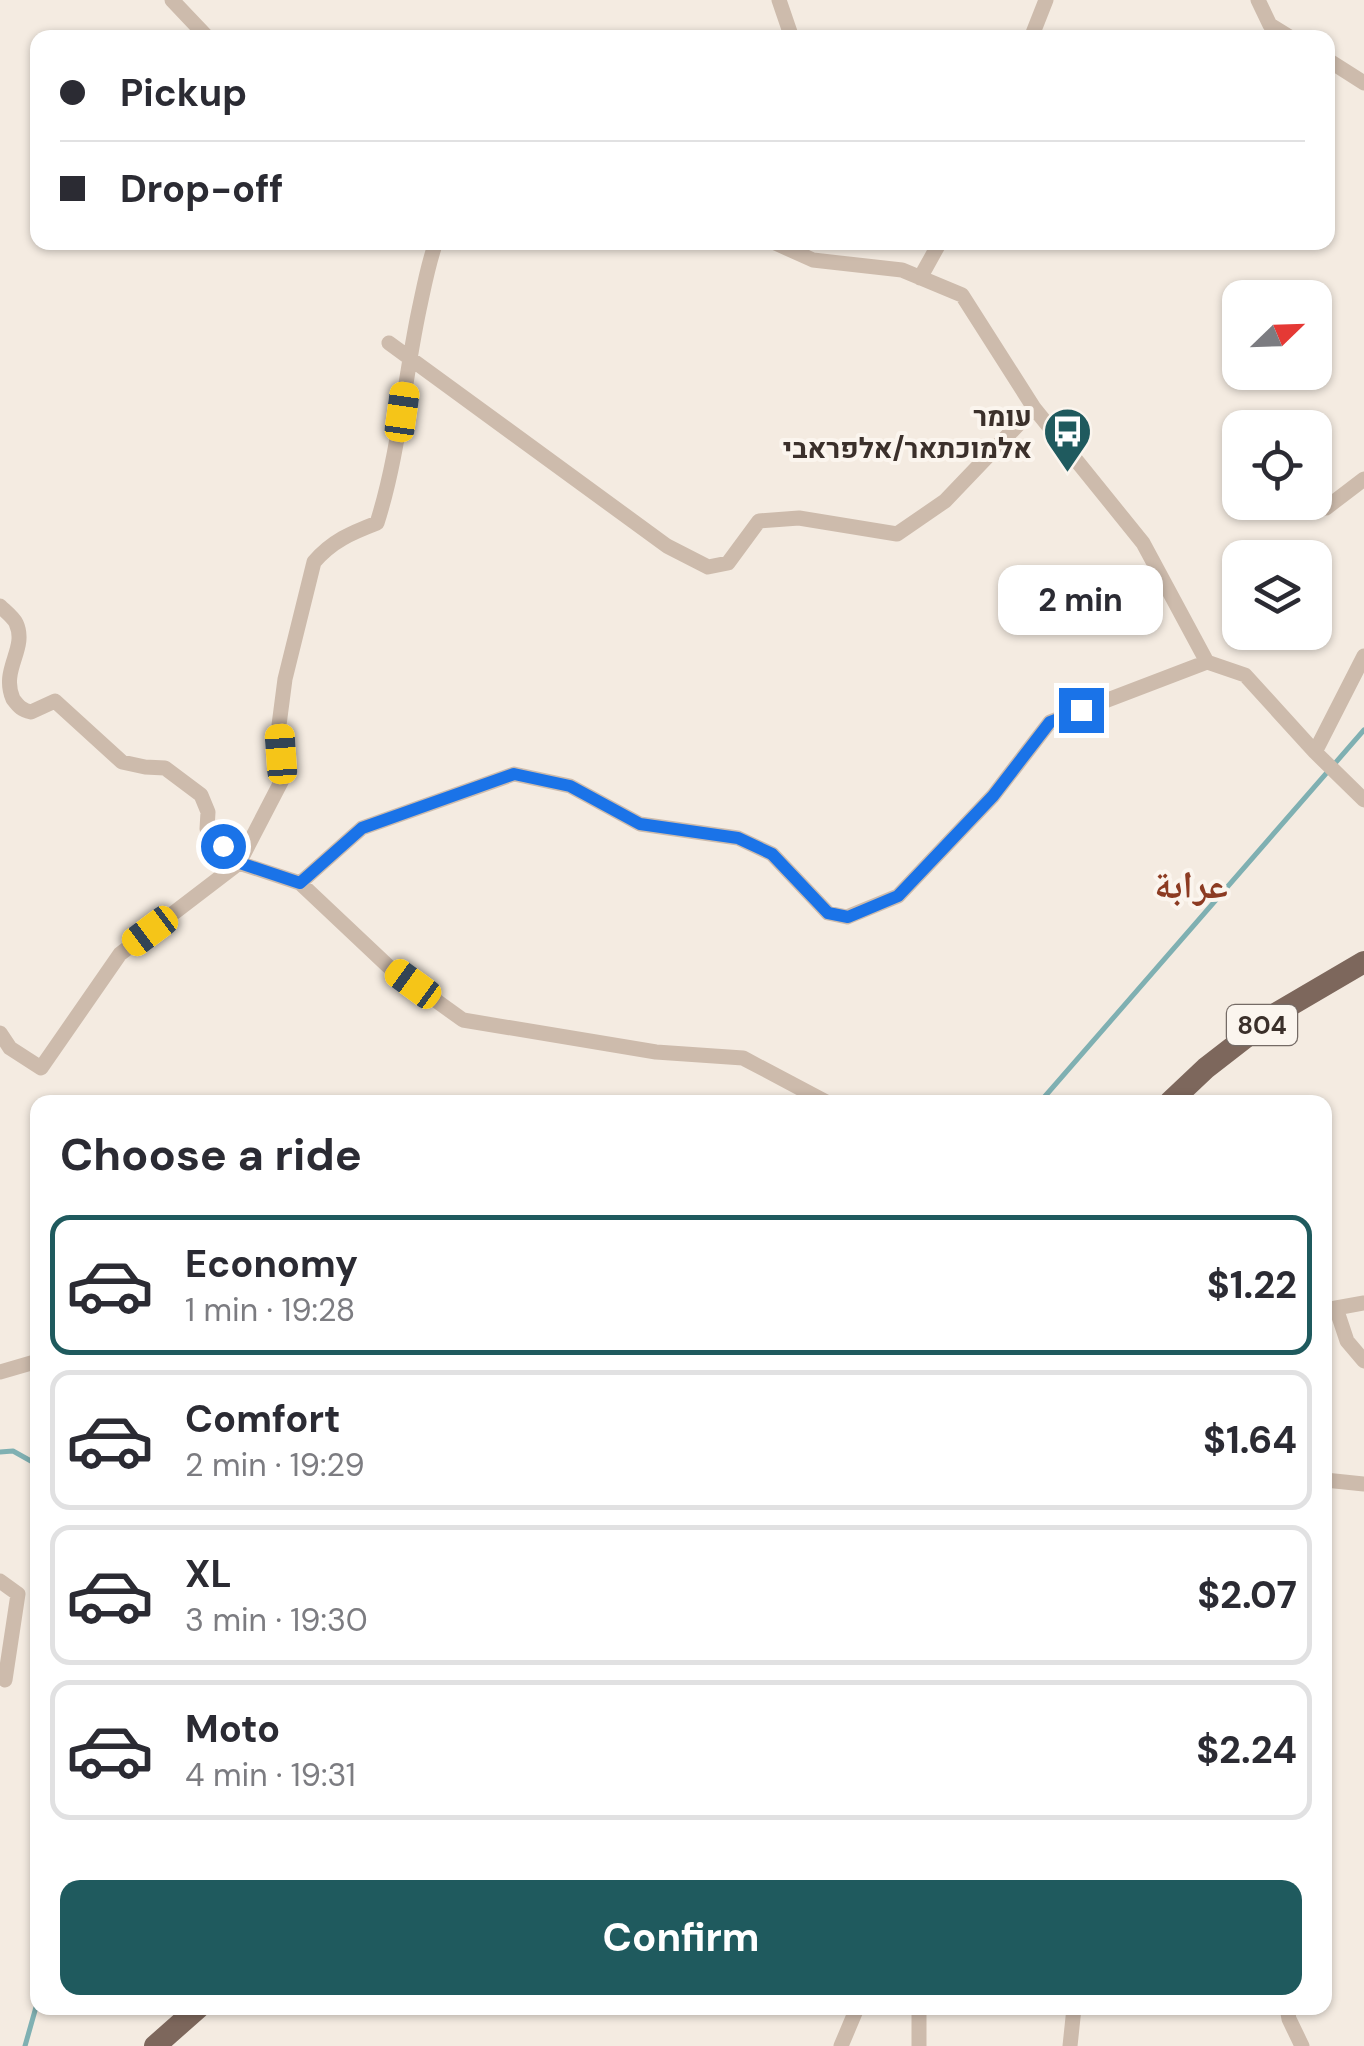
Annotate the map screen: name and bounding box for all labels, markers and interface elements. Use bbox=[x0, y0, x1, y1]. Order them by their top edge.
text: Pickup bbox=[120, 68, 247, 118]
text: Drop-off bbox=[120, 164, 283, 214]
north arrow bbox=[1222, 280, 1332, 390]
map controls bbox=[1222, 280, 1332, 650]
car bbox=[383, 380, 421, 444]
place label: עומר אלמוכתאר/אלפראבי bbox=[783, 398, 1032, 467]
bus stop icon: עומר אלמוכתאר/אלפראבי bbox=[1041, 406, 1093, 474]
button: locate bbox=[1222, 410, 1332, 520]
button: layers bbox=[1222, 540, 1332, 650]
callout: 2 min bbox=[998, 565, 1164, 635]
text: 2 min bbox=[1038, 579, 1123, 621]
route end bbox=[1059, 688, 1104, 733]
car bbox=[264, 723, 298, 785]
route start bbox=[201, 824, 246, 869]
district label: عرابة bbox=[1154, 860, 1228, 910]
car bbox=[117, 901, 183, 961]
car bbox=[380, 954, 446, 1014]
road number: 804 bbox=[1227, 1005, 1297, 1045]
text: Choose a ride bbox=[60, 1125, 362, 1184]
text: Economy bbox=[185, 1239, 358, 1289]
icon: car bbox=[65, 1240, 155, 1330]
text: $1.22 bbox=[1207, 1260, 1297, 1310]
text: 1 min · 19:28 bbox=[185, 1289, 355, 1331]
text: Comfort bbox=[185, 1394, 341, 1444]
icon: car bbox=[65, 1395, 155, 1485]
text: $1.64 bbox=[1203, 1415, 1297, 1465]
text: 2 min · 19:29 bbox=[185, 1444, 365, 1486]
text: XL bbox=[185, 1549, 232, 1599]
icon: car bbox=[65, 1550, 155, 1640]
text: $2.07 bbox=[1197, 1570, 1297, 1620]
text: 3 min · 19:30 bbox=[185, 1599, 368, 1641]
text: Moto bbox=[185, 1704, 280, 1754]
icon: car bbox=[65, 1705, 155, 1795]
text: $2.24 bbox=[1196, 1725, 1297, 1775]
text: 4 min · 19:31 bbox=[185, 1754, 356, 1796]
button: Confirm bbox=[60, 1880, 1302, 1995]

